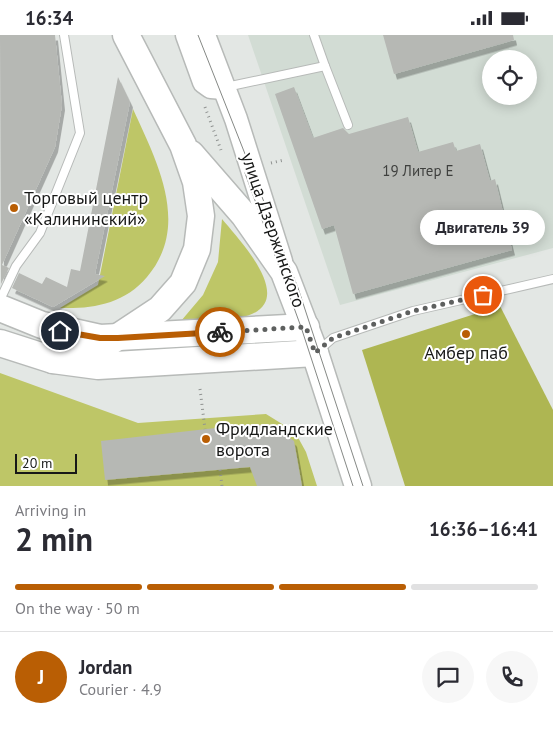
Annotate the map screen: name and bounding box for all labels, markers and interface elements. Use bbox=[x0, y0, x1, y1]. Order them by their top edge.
text: 16:34 bbox=[25, 6, 73, 30]
map controls bbox=[482, 50, 537, 105]
button: locate bbox=[482, 50, 537, 105]
street label: улица Дзержинского bbox=[236, 149, 311, 310]
house number: 19 Литер Е bbox=[382, 161, 454, 180]
place label: Торговый центр «Калининский» bbox=[24, 186, 148, 230]
marker: Торговый центр «Калининский» bbox=[8, 202, 20, 214]
callout: Двигатель 39 bbox=[420, 210, 546, 245]
text: Двигатель 39 bbox=[435, 217, 530, 237]
pin bbox=[462, 274, 504, 316]
icon: bag bbox=[469, 281, 497, 309]
courier bbox=[195, 307, 245, 357]
pin bbox=[39, 310, 81, 352]
icon: home bbox=[46, 317, 74, 345]
icon: bike bbox=[206, 318, 234, 346]
marker: Амбер паб bbox=[460, 328, 472, 340]
place label: Амбер паб bbox=[424, 341, 508, 364]
place label: Фридландские ворота bbox=[216, 417, 333, 461]
marker: Фридландские ворота bbox=[200, 433, 212, 445]
scale bar bbox=[15, 451, 78, 474]
text: 20 m bbox=[22, 454, 52, 472]
text: Arriving in bbox=[15, 500, 86, 520]
text: 16:36–16:41 bbox=[429, 517, 538, 541]
text: 2 min bbox=[15, 518, 93, 560]
text: On the way · 50 m bbox=[15, 598, 140, 618]
button: chat bbox=[422, 651, 474, 703]
button: phone bbox=[486, 651, 538, 703]
text: Jordan bbox=[79, 655, 132, 679]
text: J bbox=[38, 665, 44, 689]
text: Courier · 4.9 bbox=[79, 679, 162, 699]

